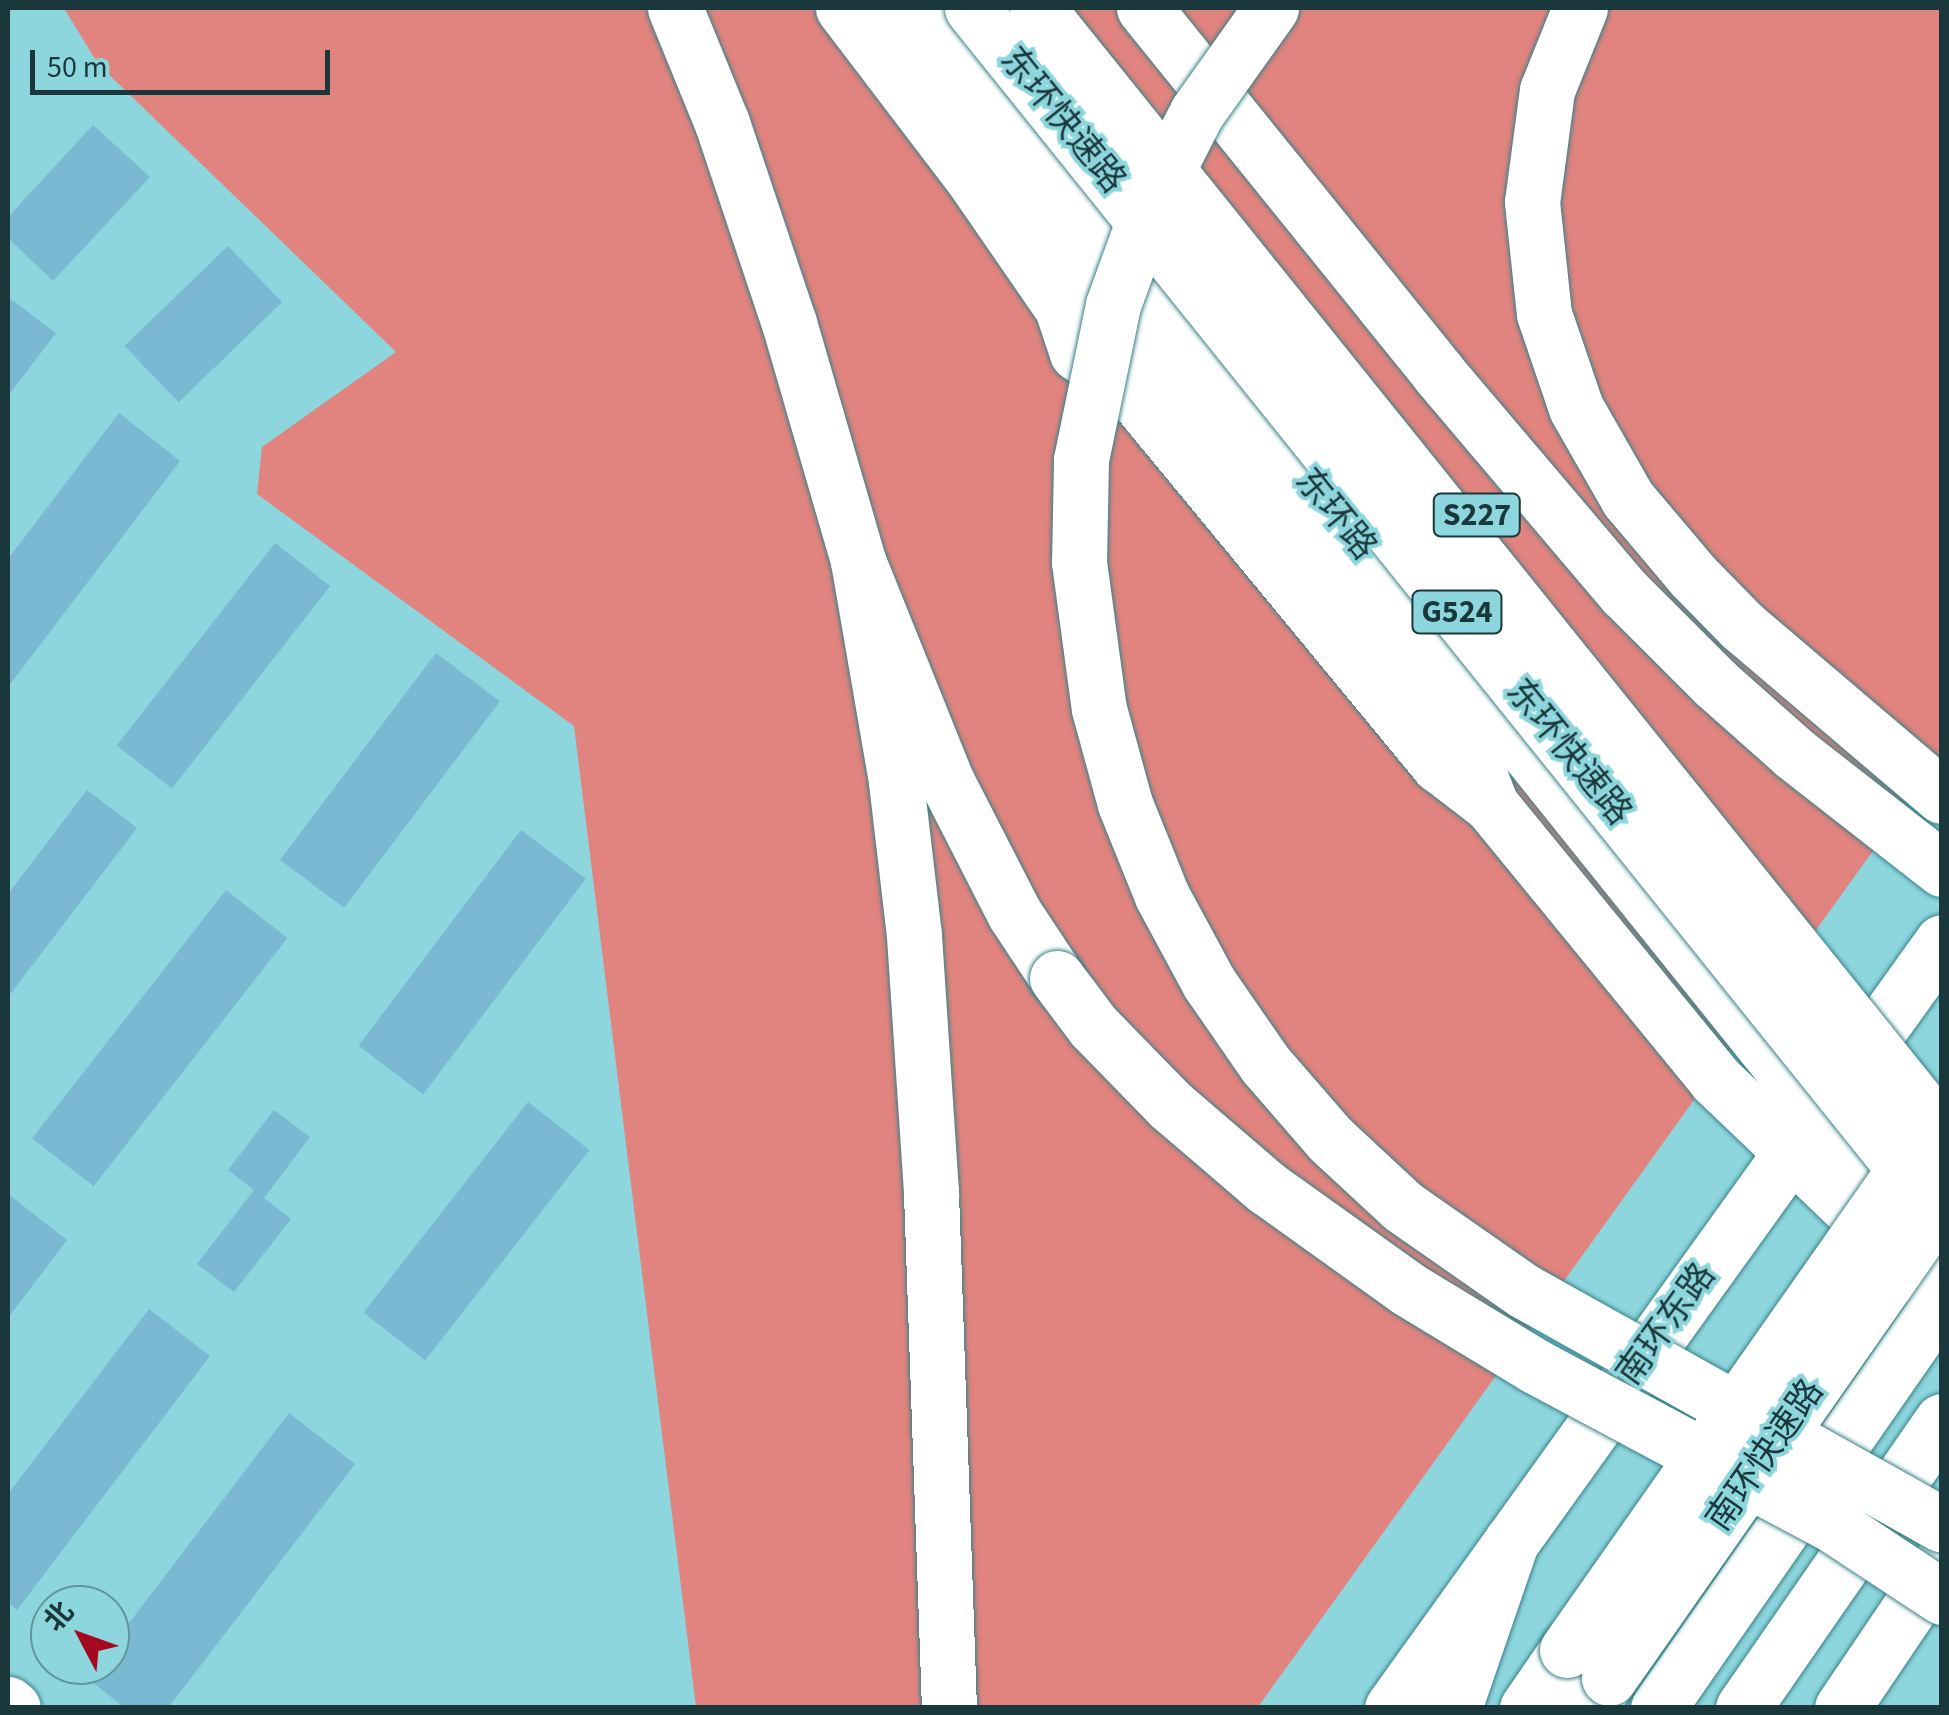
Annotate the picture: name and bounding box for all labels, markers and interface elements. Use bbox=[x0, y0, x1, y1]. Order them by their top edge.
scale bar bbox=[35, 30, 335, 92]
street label: 东环快速路 bbox=[992, 39, 1134, 201]
text: 50 m bbox=[47, 46, 108, 89]
street label: 东环路 bbox=[1287, 460, 1385, 568]
road number: S227 bbox=[1432, 488, 1522, 542]
road number: G524 bbox=[1410, 585, 1504, 639]
street label: 东环快速路 bbox=[1498, 671, 1640, 833]
street label: 南环东路 bbox=[1608, 1255, 1724, 1393]
street label: 南环快速路 bbox=[1698, 1371, 1832, 1539]
north arrow bbox=[30, 1585, 130, 1685]
text: 北 bbox=[35, 1593, 83, 1640]

